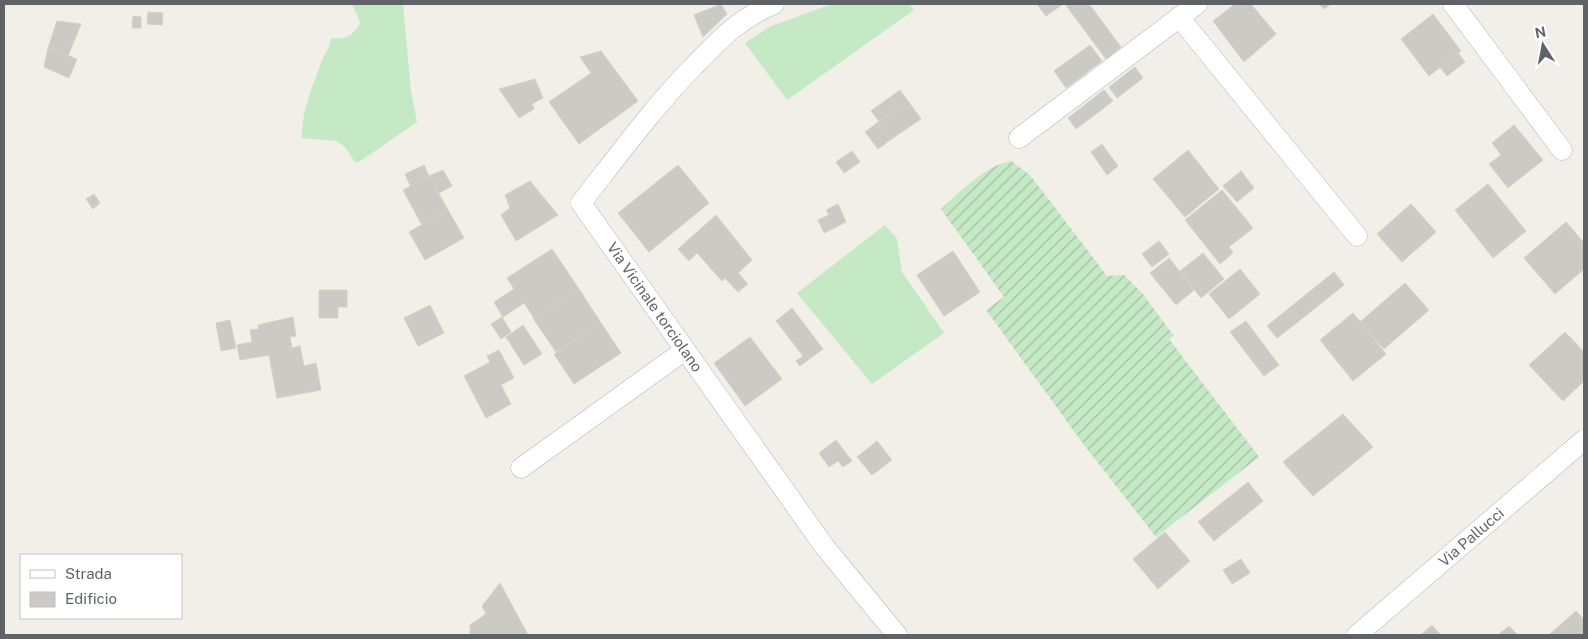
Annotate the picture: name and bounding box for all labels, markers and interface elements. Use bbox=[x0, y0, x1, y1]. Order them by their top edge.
north arrow bbox=[1518, 20, 1568, 70]
text: N bbox=[1534, 23, 1547, 41]
street label: Via Vicinale torciolano bbox=[604, 239, 706, 375]
street label: Via Pallucci bbox=[1435, 504, 1507, 570]
legend bbox=[20, 554, 182, 619]
text: Strada bbox=[65, 565, 112, 582]
text: Edificio bbox=[65, 590, 117, 607]

